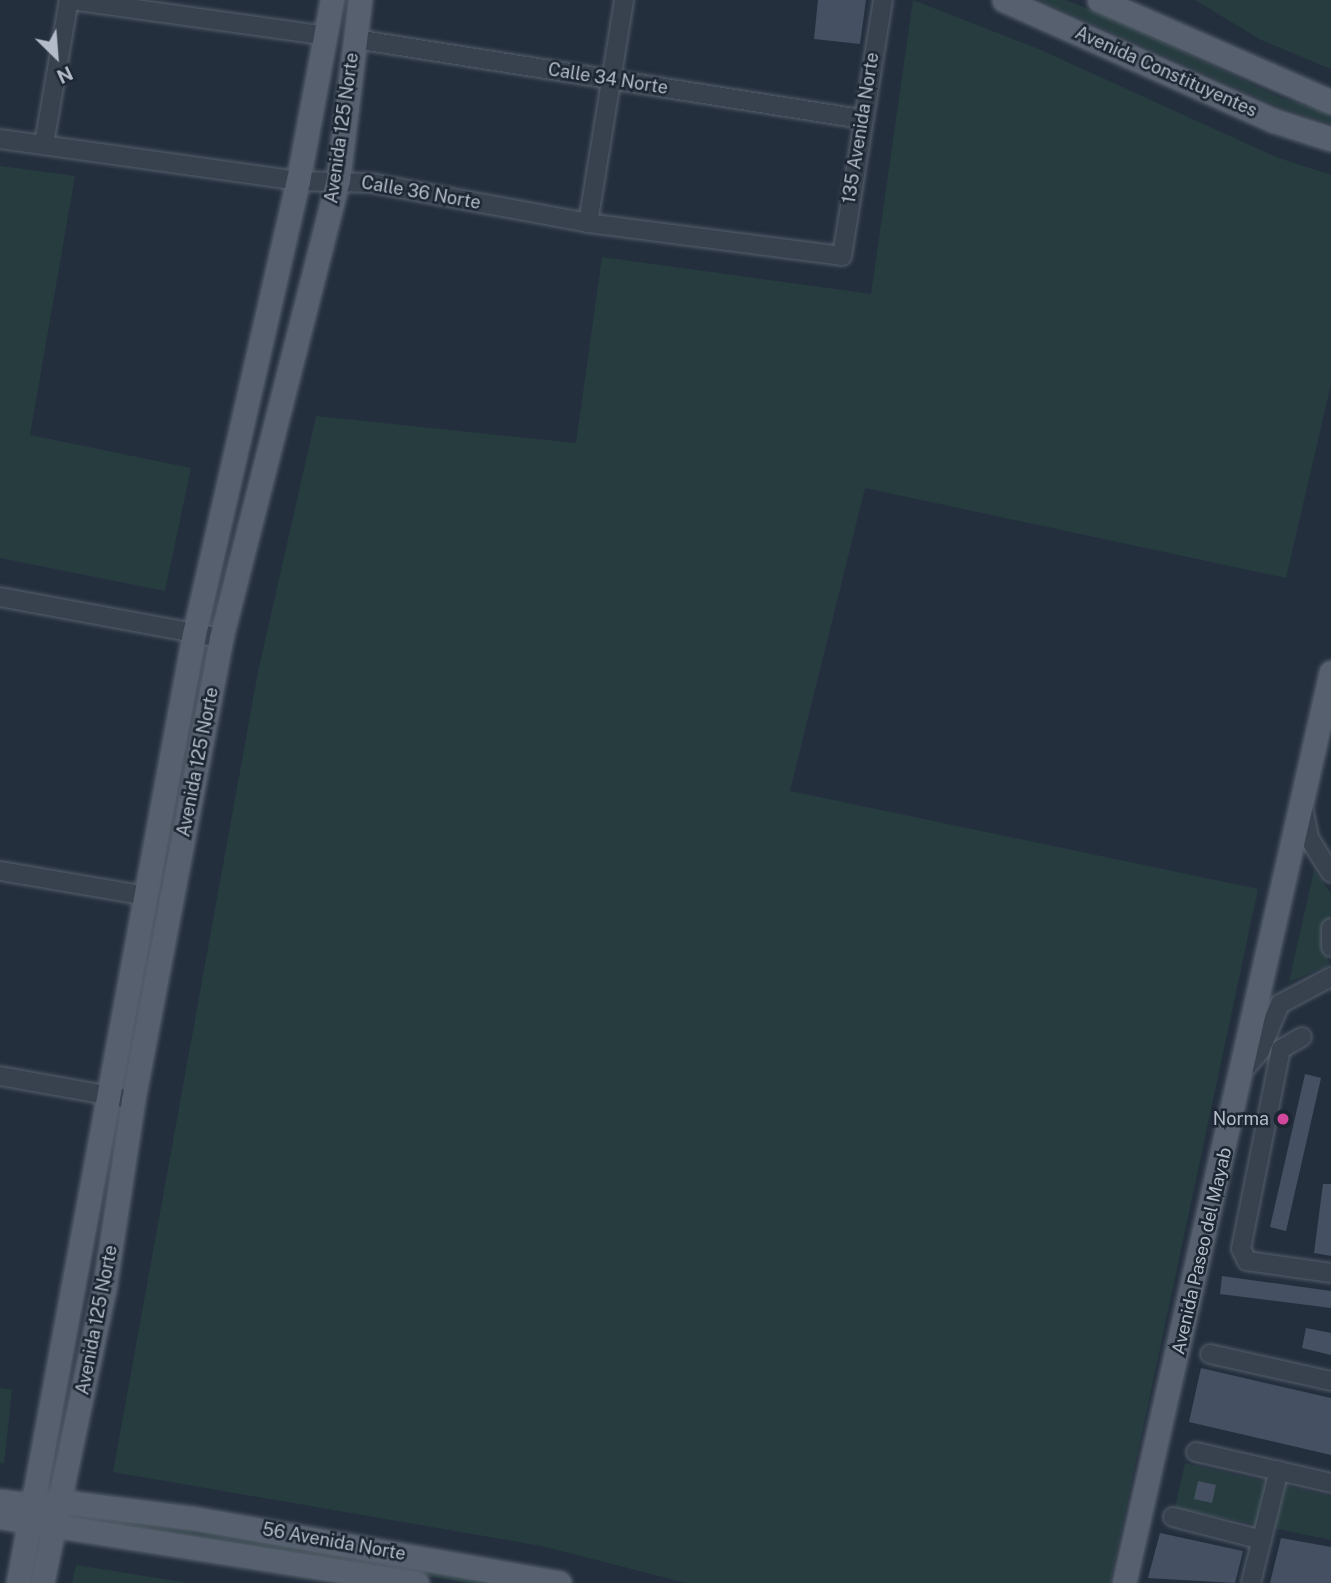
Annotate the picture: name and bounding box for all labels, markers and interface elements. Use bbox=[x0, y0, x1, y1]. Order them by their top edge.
north arrow bbox=[21, 21, 91, 91]
street label: Avenida Constituyentes bbox=[1072, 22, 1260, 122]
street label: Avenida 125 Norte bbox=[321, 51, 363, 205]
street label: 135 Avenida Norte bbox=[838, 51, 884, 205]
street label: Calle 34 Norte bbox=[546, 59, 670, 99]
text: N bbox=[53, 62, 76, 88]
street label: Calle 36 Norte bbox=[359, 172, 483, 214]
street label: Avenida 125 Norte bbox=[173, 685, 223, 839]
place label: Norma bbox=[1213, 1108, 1269, 1130]
marker: Norma bbox=[1275, 1111, 1291, 1127]
street label: Avenida Paseo del Mayab bbox=[1168, 1145, 1236, 1357]
street label: Avenida 125 Norte bbox=[72, 1243, 122, 1397]
street label: 56 Avenida Norte bbox=[261, 1519, 407, 1565]

